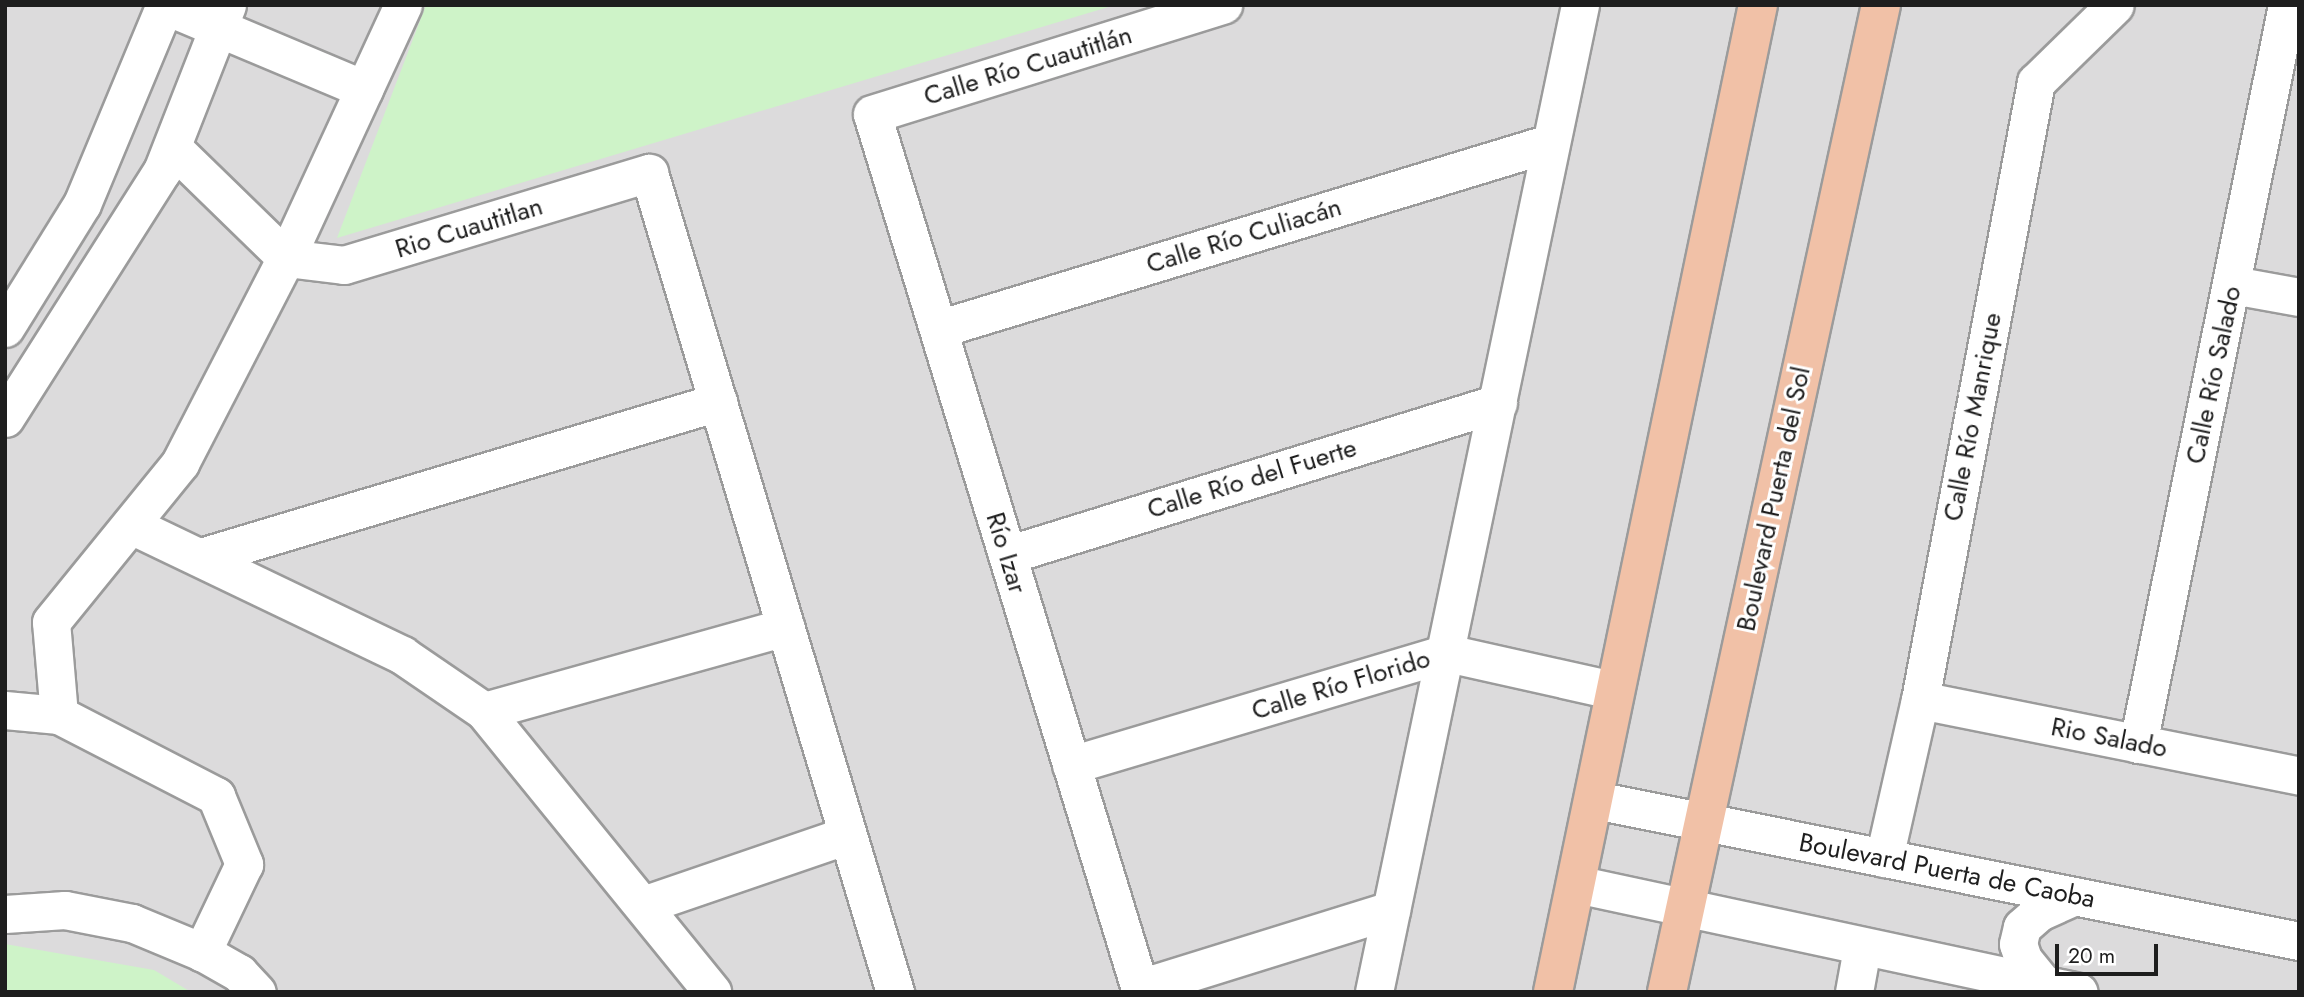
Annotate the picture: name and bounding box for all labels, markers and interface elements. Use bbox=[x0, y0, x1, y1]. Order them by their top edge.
street label: Calle Río Cuautitlán bbox=[920, 20, 1136, 112]
street label: Rio Cuautitlan bbox=[392, 191, 546, 265]
street label: Calle Río Culiacán bbox=[1143, 192, 1345, 280]
street label: Calle Río Salado bbox=[2180, 283, 2248, 467]
street label: Calle Río Manrique bbox=[1938, 310, 2008, 524]
street label: Boulevard Puerta del Sol bbox=[1731, 364, 1817, 634]
street label: Calle Río del Fuerte bbox=[1144, 432, 1360, 526]
street label: Río Izar bbox=[979, 509, 1033, 597]
street label: Calle Río Florido bbox=[1248, 643, 1434, 727]
street label: Rio Salado bbox=[2048, 711, 2170, 765]
street label: Boulevard Puerta de Caoba bbox=[1796, 827, 2098, 915]
scale bar bbox=[2059, 930, 2162, 974]
text: 20 m bbox=[2068, 941, 2115, 971]

